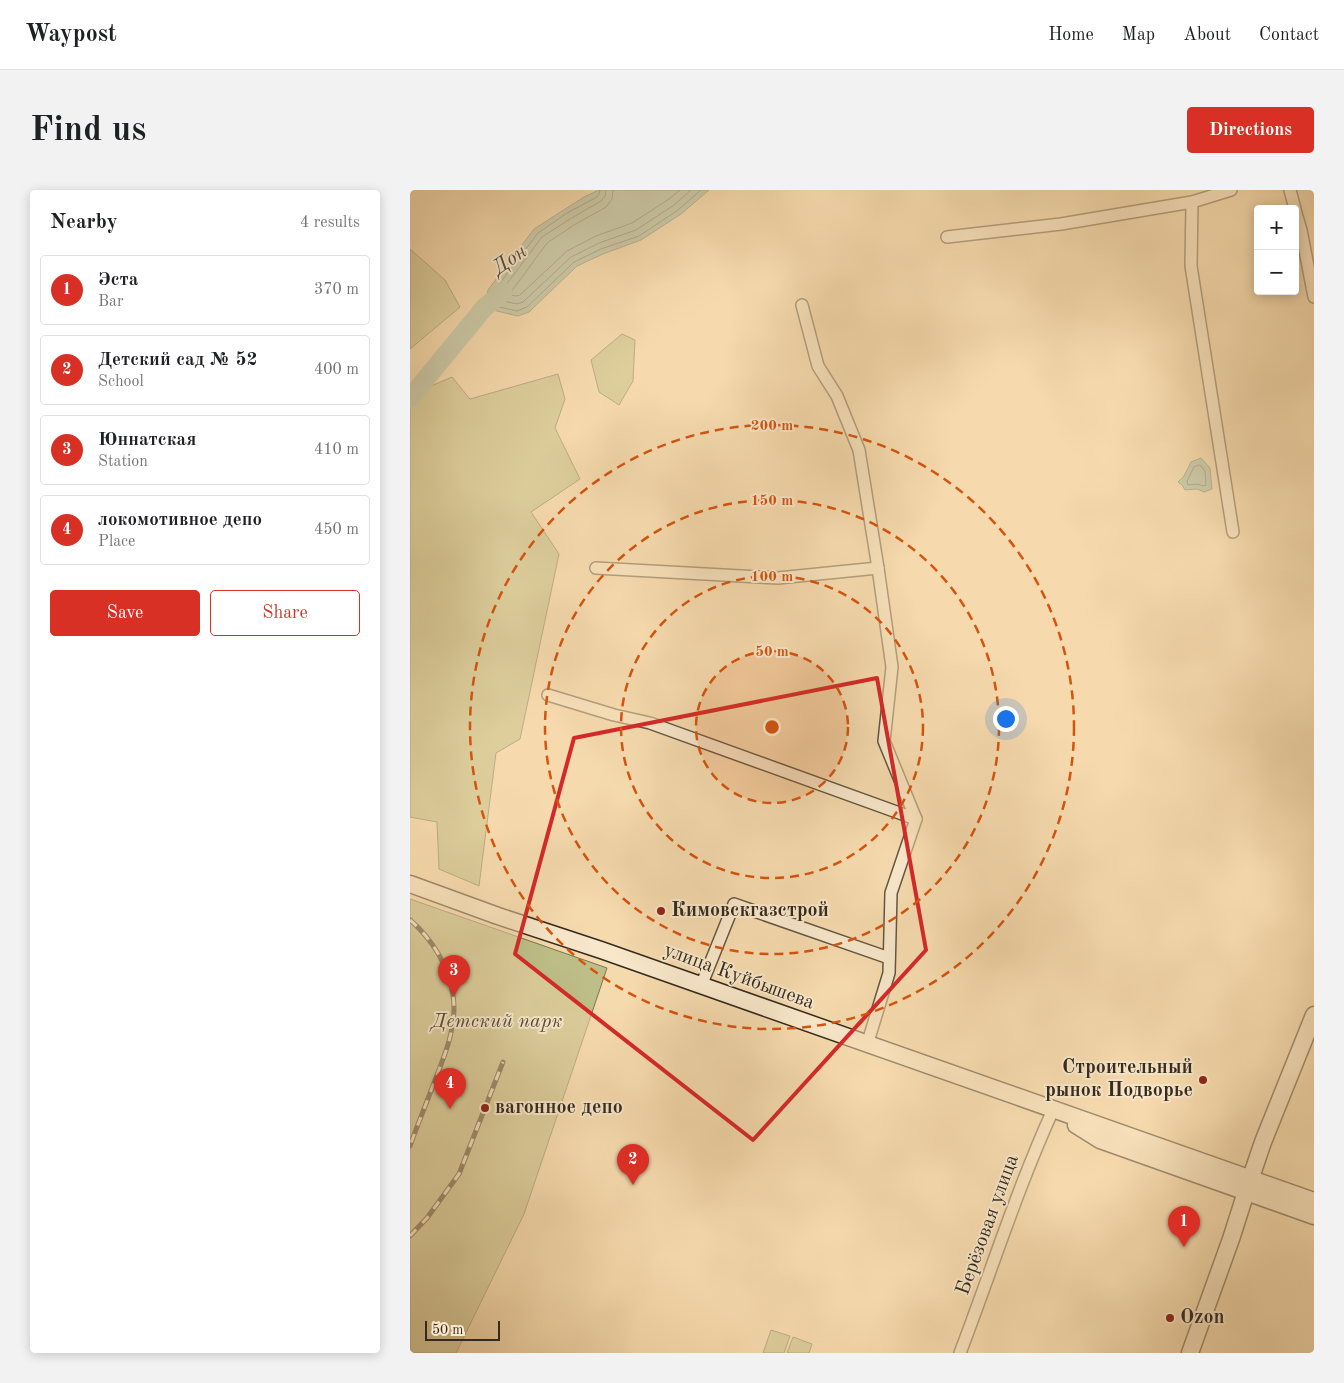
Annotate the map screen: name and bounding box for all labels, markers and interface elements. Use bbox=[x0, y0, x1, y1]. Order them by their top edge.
text: Waypost bbox=[25, 23, 117, 47]
text: Home bbox=[1048, 26, 1094, 44]
text: Map bbox=[1122, 26, 1155, 44]
text: About bbox=[1183, 26, 1231, 44]
text: Contact bbox=[1259, 26, 1319, 44]
button: Directions bbox=[1187, 107, 1314, 153]
text: Find us bbox=[30, 113, 146, 148]
map controls bbox=[1254, 205, 1299, 295]
button: + bbox=[1254, 205, 1299, 250]
text: Nearby bbox=[50, 212, 118, 233]
text: 4 results bbox=[300, 215, 360, 231]
water label: Дон bbox=[486, 241, 531, 281]
button: − bbox=[1254, 250, 1299, 295]
text: Эста bbox=[98, 271, 138, 290]
text: 1 bbox=[62, 282, 72, 298]
text: 370 m bbox=[314, 282, 359, 298]
text: Bar bbox=[98, 294, 124, 310]
text: Детский сад № 52 bbox=[98, 351, 258, 370]
text: 2 bbox=[62, 362, 72, 378]
text: 400 m bbox=[314, 362, 359, 378]
text: School bbox=[98, 374, 144, 390]
text: 200 m bbox=[751, 419, 793, 434]
text: Юннатская bbox=[98, 431, 196, 450]
text: 3 bbox=[62, 442, 72, 458]
text: 410 m bbox=[314, 442, 359, 458]
text: Station bbox=[98, 454, 148, 470]
text: 150 m bbox=[751, 494, 793, 509]
text: локомотивное депо bbox=[98, 511, 262, 530]
text: 4 bbox=[62, 522, 72, 538]
text: 450 m bbox=[314, 522, 359, 538]
text: Place bbox=[98, 534, 135, 550]
text: 100 m bbox=[751, 570, 793, 585]
button: Save bbox=[50, 590, 200, 636]
button: Share bbox=[210, 590, 360, 636]
text: 50 m bbox=[755, 645, 789, 660]
your location bbox=[993, 706, 1019, 732]
centre of rings bbox=[763, 718, 781, 736]
place label: Кимовскгазстрой bbox=[671, 901, 829, 921]
marker: Кимовскгазстрой bbox=[655, 905, 667, 917]
street label: улица Куйбышева bbox=[661, 940, 817, 1014]
pin: 3 bbox=[438, 955, 470, 996]
park label: Детский парк bbox=[429, 1012, 563, 1032]
place label: Строительный рынок Подворье bbox=[1045, 1058, 1193, 1101]
pin: 4 bbox=[434, 1068, 466, 1109]
marker: Строительный рынок Подворье bbox=[1197, 1074, 1209, 1086]
place label: вагонное депо bbox=[495, 1098, 623, 1118]
marker: вагонное депо bbox=[479, 1102, 491, 1114]
pin: 2 bbox=[617, 1144, 649, 1185]
street label: Берёзовая улица bbox=[953, 1152, 1023, 1298]
pin: 1 bbox=[1168, 1206, 1200, 1247]
place label: Ozon bbox=[1180, 1308, 1225, 1328]
marker: Ozon bbox=[1164, 1312, 1176, 1324]
scale bar bbox=[425, 1318, 500, 1341]
text: 50 m bbox=[432, 1323, 463, 1337]

